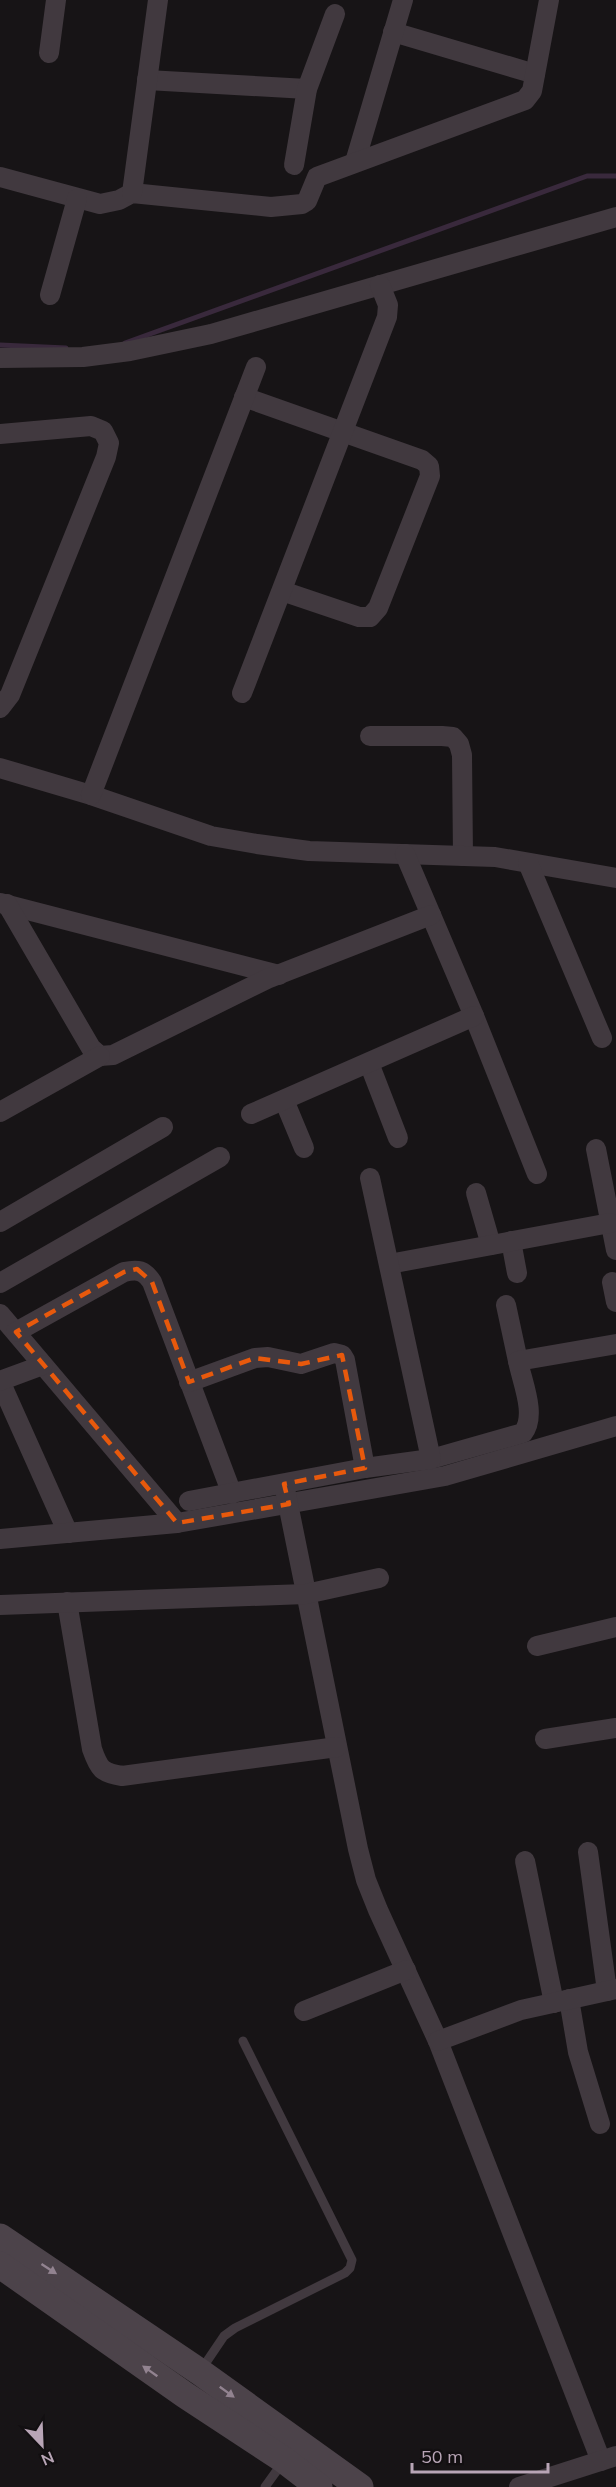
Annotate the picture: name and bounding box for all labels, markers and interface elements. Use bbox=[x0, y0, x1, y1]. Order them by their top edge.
one-way arrow bbox=[41, 2264, 57, 2275]
one-way arrow bbox=[143, 2365, 158, 2377]
one-way arrow bbox=[219, 2385, 234, 2397]
north arrow bbox=[12, 2415, 72, 2475]
scale bar bbox=[412, 2436, 548, 2474]
text: 50 m bbox=[421, 2445, 463, 2468]
text: N bbox=[38, 2447, 57, 2470]

